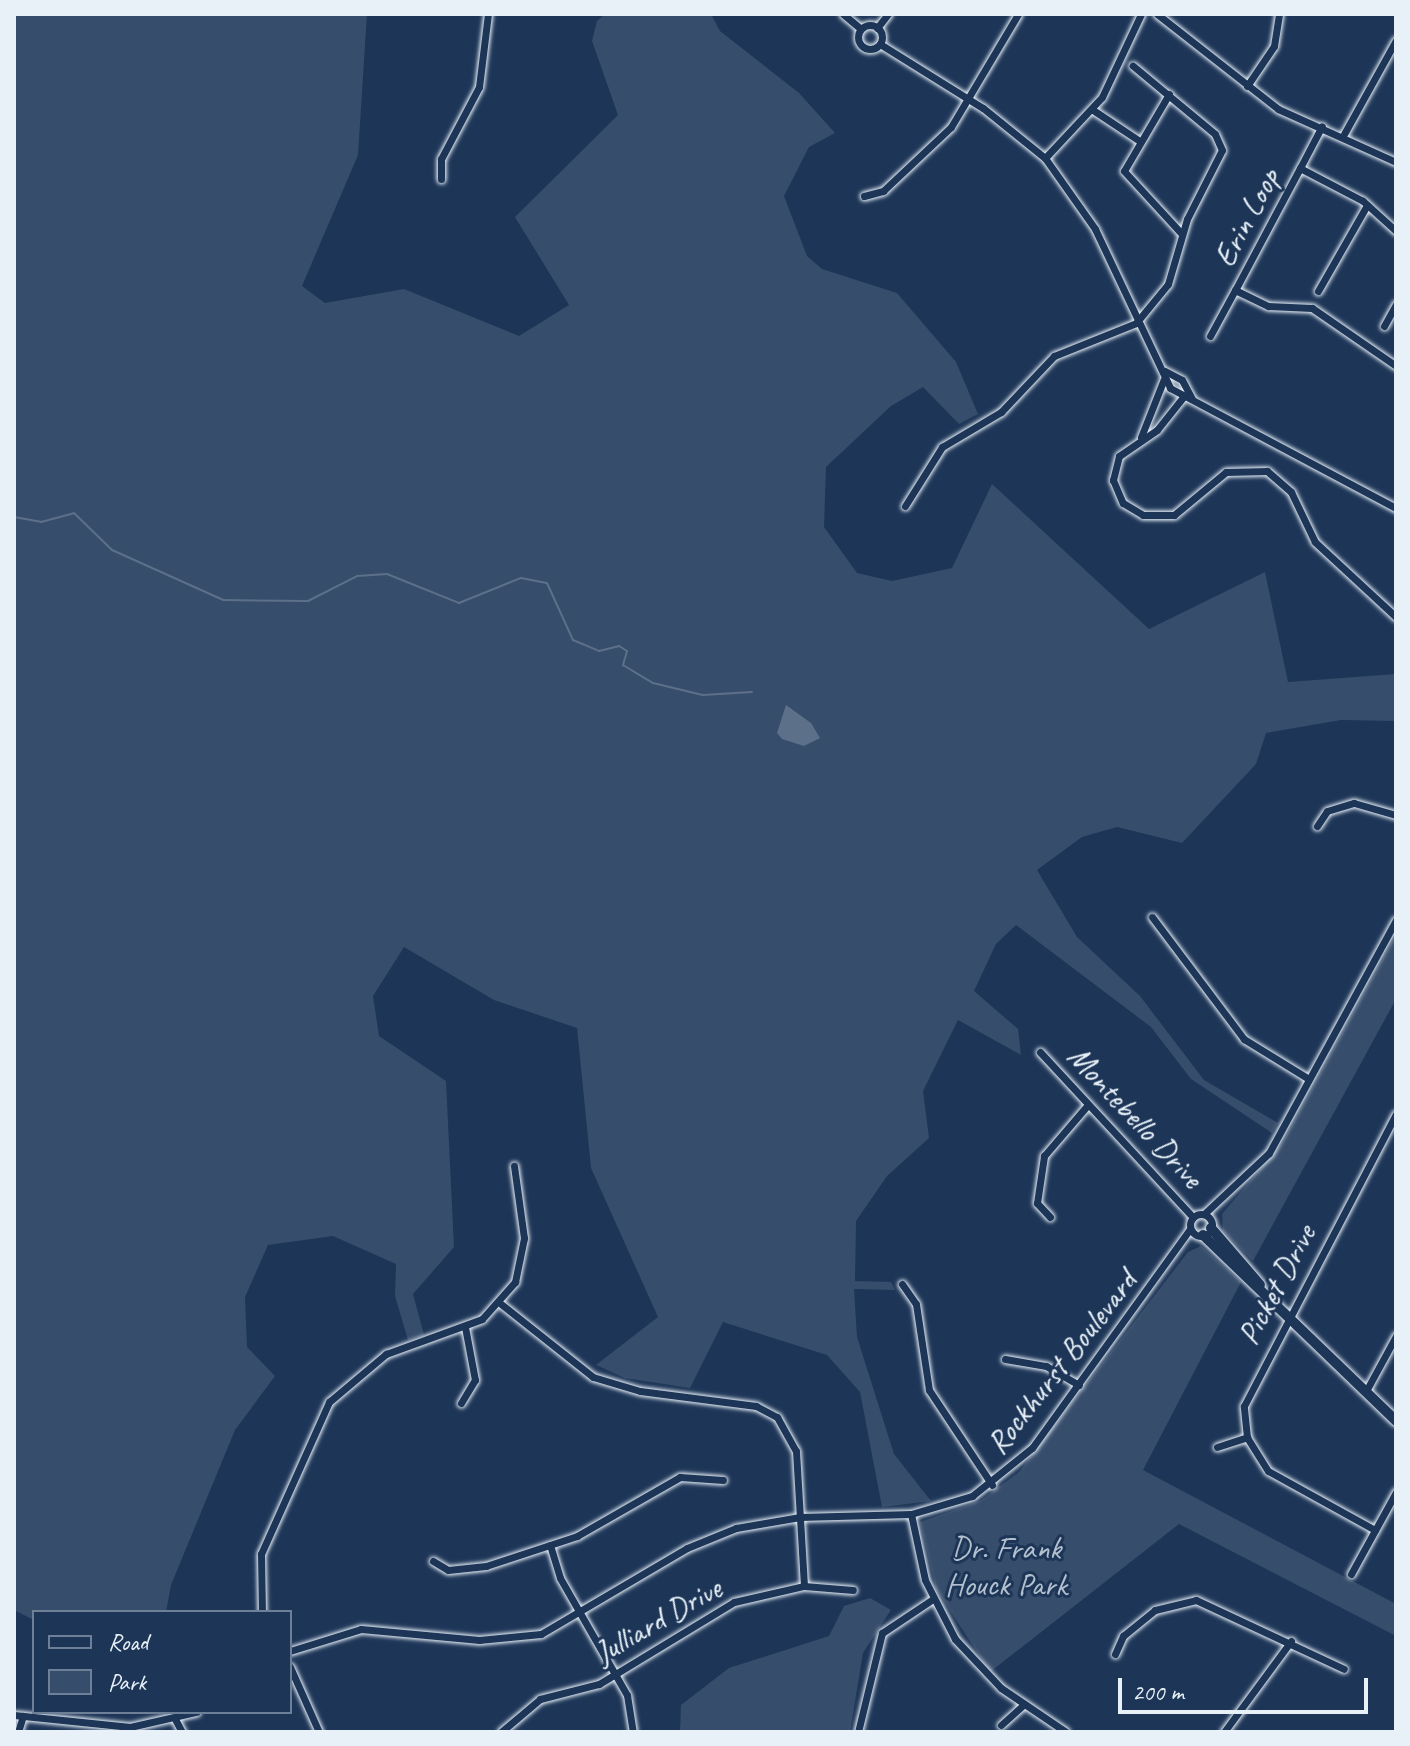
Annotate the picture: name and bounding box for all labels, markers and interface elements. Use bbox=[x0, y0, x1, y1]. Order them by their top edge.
street label: Erin Loop bbox=[1205, 163, 1289, 273]
street label: Montebello Drive bbox=[1059, 1038, 1211, 1196]
street label: Picket Drive bbox=[1229, 1218, 1325, 1352]
street label: Rockhurst Boulevard bbox=[978, 1263, 1146, 1463]
park label: Dr. Frank Houck Park bbox=[945, 1530, 1067, 1605]
street label: Julliard Drive bbox=[588, 1569, 728, 1673]
legend bbox=[32, 1610, 292, 1714]
text: Road bbox=[108, 1627, 148, 1657]
scale bar bbox=[1122, 1662, 1372, 1712]
text: Park bbox=[108, 1667, 146, 1697]
text: 200 m bbox=[1132, 1677, 1184, 1707]

